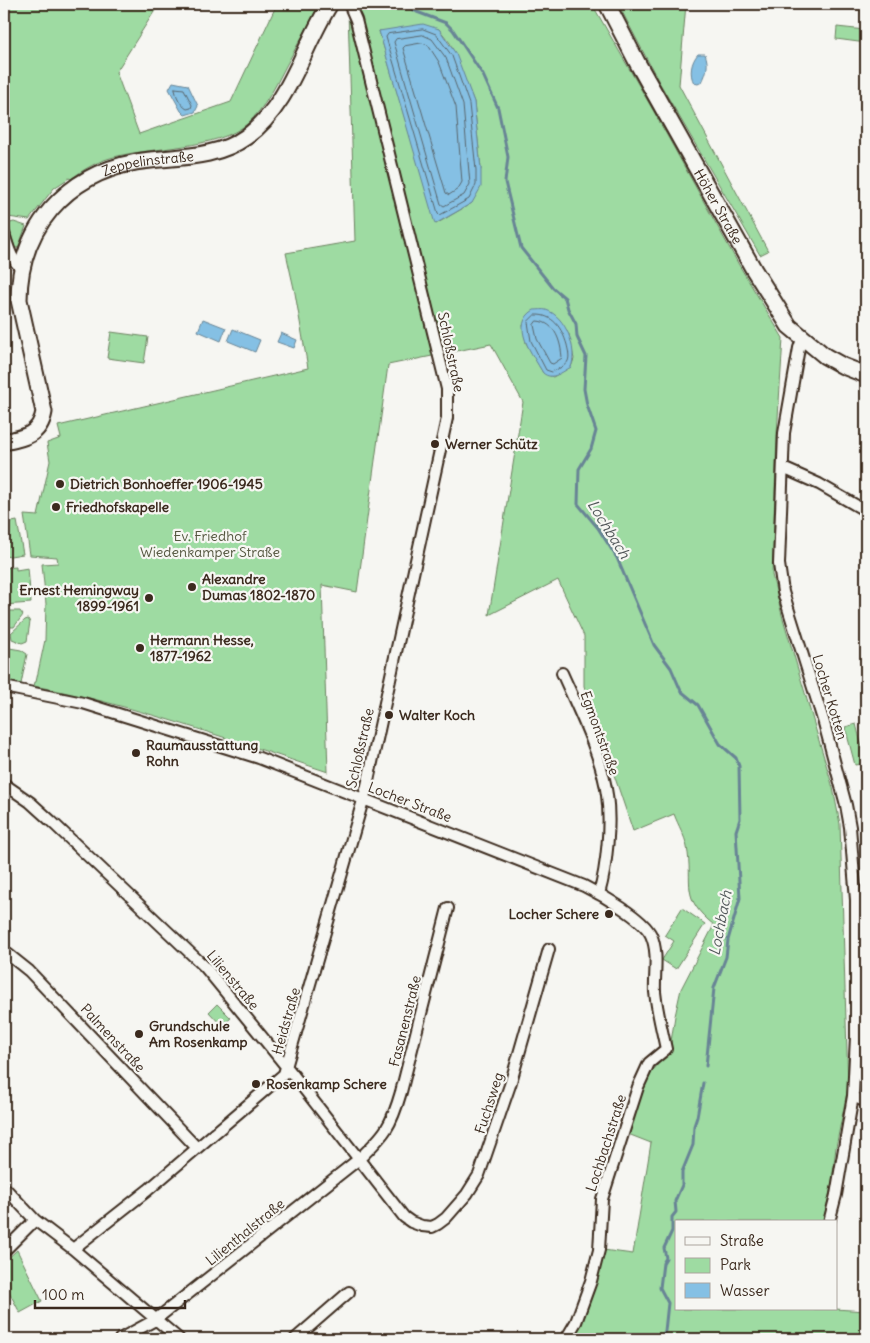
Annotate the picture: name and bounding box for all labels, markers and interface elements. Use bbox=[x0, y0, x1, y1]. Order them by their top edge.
street label: Zeppelinstraße bbox=[99, 147, 195, 180]
street label: Höher Straße bbox=[690, 166, 747, 247]
street label: Schloßstraße bbox=[434, 310, 468, 394]
place label: Werner Schütz bbox=[445, 435, 538, 453]
marker: Werner Schütz bbox=[429, 438, 441, 450]
place label: Dietrich Bonhoeffer 1906-1945 bbox=[70, 475, 263, 493]
marker: Dietrich Bonhoeffer 1906-1945 bbox=[54, 478, 66, 490]
water label: Lochbach bbox=[584, 496, 635, 562]
place label: Friedhofskapelle bbox=[66, 498, 170, 516]
marker: Friedhofskapelle bbox=[50, 501, 62, 513]
park label: Ev. Friedhof Wiedenkamper Straße bbox=[140, 527, 280, 561]
place label: Alexandre Dumas 1802-1870 bbox=[202, 570, 315, 604]
place label: Ernest Hemingway 1899-1961 bbox=[19, 581, 139, 615]
marker: Alexandre Dumas 1802-1870 bbox=[186, 581, 198, 593]
marker: Ernest Hemingway 1899-1961 bbox=[143, 592, 155, 604]
place label: Hermann Hesse, 1877-1962 bbox=[150, 631, 254, 665]
marker: Hermann Hesse, 1877-1962 bbox=[134, 642, 146, 654]
street label: Locher Kotten bbox=[808, 652, 852, 742]
street label: Egmontstraße bbox=[576, 688, 624, 778]
street label: Schloßstraße bbox=[342, 706, 378, 790]
place label: Walter Koch bbox=[399, 706, 475, 724]
marker: Walter Koch bbox=[383, 709, 395, 721]
place label: Raumausstattung Rohn bbox=[146, 736, 258, 770]
marker: Raumausstattung Rohn bbox=[130, 747, 142, 759]
street label: Locher Straße bbox=[366, 778, 454, 826]
water label: Lochbach bbox=[704, 889, 736, 957]
place label: Locher Schere bbox=[509, 905, 599, 923]
marker: Locher Schere bbox=[603, 908, 615, 920]
street label: Lilienstraße bbox=[203, 946, 263, 1014]
street label: Fasanenstraße bbox=[385, 974, 425, 1068]
street label: Heidstraße bbox=[268, 986, 304, 1056]
street label: Palmenstraße bbox=[77, 1000, 149, 1076]
place label: Grundschule Am Rosenkamp bbox=[149, 1017, 248, 1051]
marker: Grundschule Am Rosenkamp bbox=[133, 1028, 145, 1040]
street label: Fuchsweg bbox=[471, 1070, 507, 1136]
place label: Rosenkamp Schere bbox=[266, 1075, 387, 1093]
marker: Rosenkamp Schere bbox=[250, 1078, 262, 1090]
street label: Lochbachstraße bbox=[582, 1092, 630, 1194]
street label: Lilienthalstraße bbox=[202, 1195, 288, 1269]
legend bbox=[675, 1220, 838, 1310]
text: Straße bbox=[720, 1231, 764, 1250]
text: Park bbox=[720, 1255, 751, 1274]
scale bar bbox=[35, 1278, 185, 1310]
text: Wasser bbox=[720, 1281, 770, 1300]
text: 100 m bbox=[42, 1285, 84, 1304]

